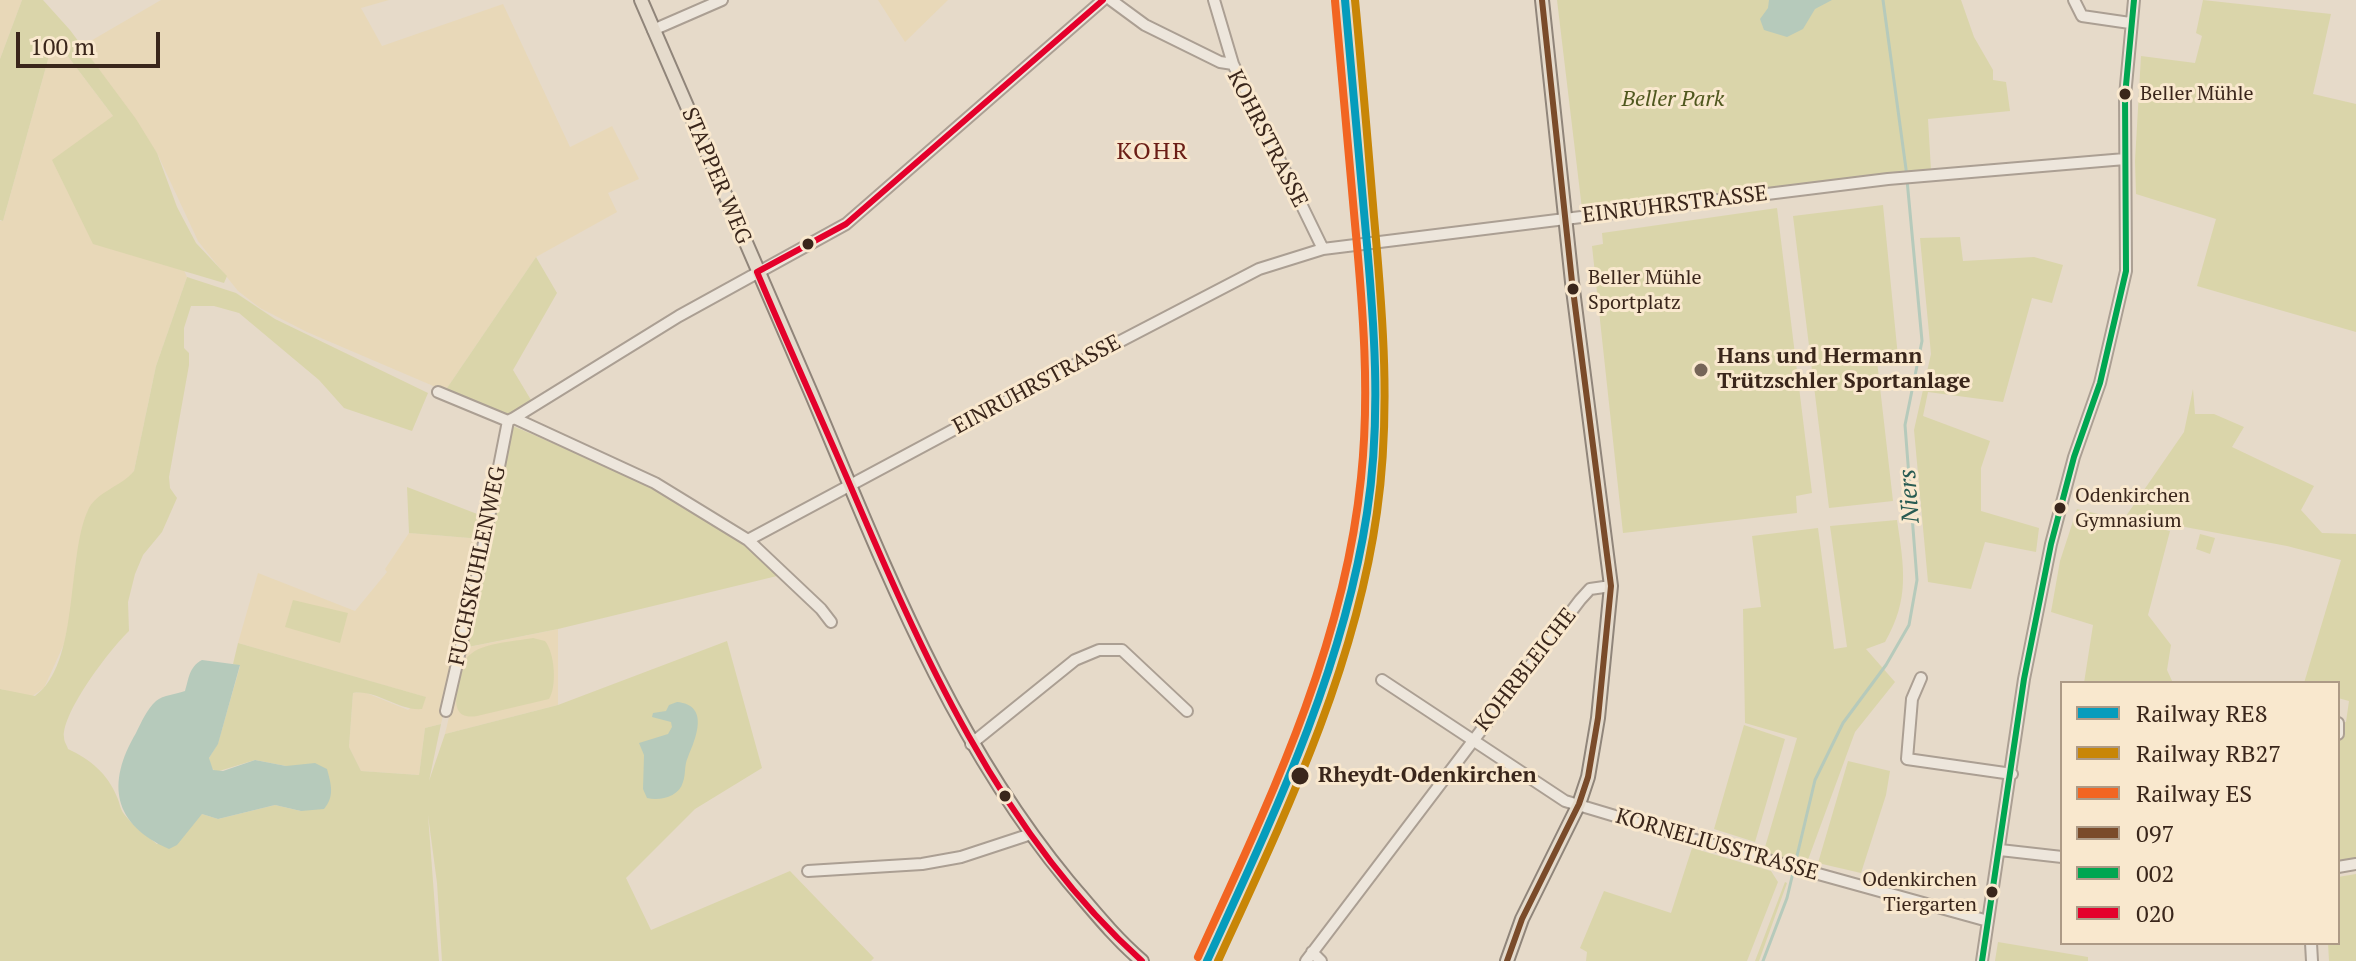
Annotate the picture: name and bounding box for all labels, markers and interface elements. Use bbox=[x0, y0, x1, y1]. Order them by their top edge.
scale bar bbox=[20, 16, 164, 66]
text: 100 m bbox=[30, 30, 95, 62]
street label: KOHRSTRASSE bbox=[1221, 66, 1313, 212]
place label: Beller Mühle bbox=[2140, 82, 2254, 106]
marker: Beller Mühle bbox=[2117, 86, 2133, 102]
park label: Beller Park bbox=[1622, 87, 1724, 113]
street label: STAPPER WEG bbox=[675, 104, 757, 248]
district label: KOHR bbox=[1116, 138, 1190, 166]
street label: EINRUHRSTRASSE bbox=[1581, 181, 1769, 229]
unlabelled marker bbox=[800, 236, 816, 252]
place label: Beller Mühle Sportplatz bbox=[1588, 266, 1702, 313]
marker: Beller Mühle Sportplatz bbox=[1565, 281, 1581, 297]
street label: EINRUHRSTRASSE bbox=[949, 330, 1125, 440]
place label: Hans und Hermann Trützschler Sportanlage bbox=[1717, 344, 1971, 396]
marker: Hans und Hermann Trützschler Sportanlage bbox=[1692, 361, 1710, 379]
street label: FUCHSKUHLENWEG bbox=[444, 464, 512, 668]
water label: Niers bbox=[1894, 468, 1926, 524]
place label: Odenkirchen Gymnasium bbox=[2075, 484, 2190, 531]
marker: Odenkirchen Gymnasium bbox=[2052, 500, 2068, 516]
street label: KOHRBLEICHE bbox=[1470, 603, 1582, 737]
legend bbox=[2060, 681, 2340, 945]
text: Railway RE8 bbox=[2136, 697, 2267, 729]
text: Railway RB27 bbox=[2136, 737, 2281, 769]
place label: Rheydt-Odenkirchen bbox=[1318, 763, 1537, 789]
marker: Rheydt-Odenkirchen bbox=[1289, 765, 1311, 787]
text: Railway ES bbox=[2136, 777, 2252, 809]
unlabelled marker bbox=[997, 788, 1013, 804]
street label: KORNELIUSSTRASSE bbox=[1612, 803, 1822, 887]
text: 097 bbox=[2136, 817, 2174, 849]
text: 002 bbox=[2136, 857, 2174, 889]
place label: Odenkirchen Tiergarten bbox=[1862, 868, 1977, 915]
marker: Odenkirchen Tiergarten bbox=[1984, 884, 2000, 900]
text: 020 bbox=[2136, 897, 2174, 929]

